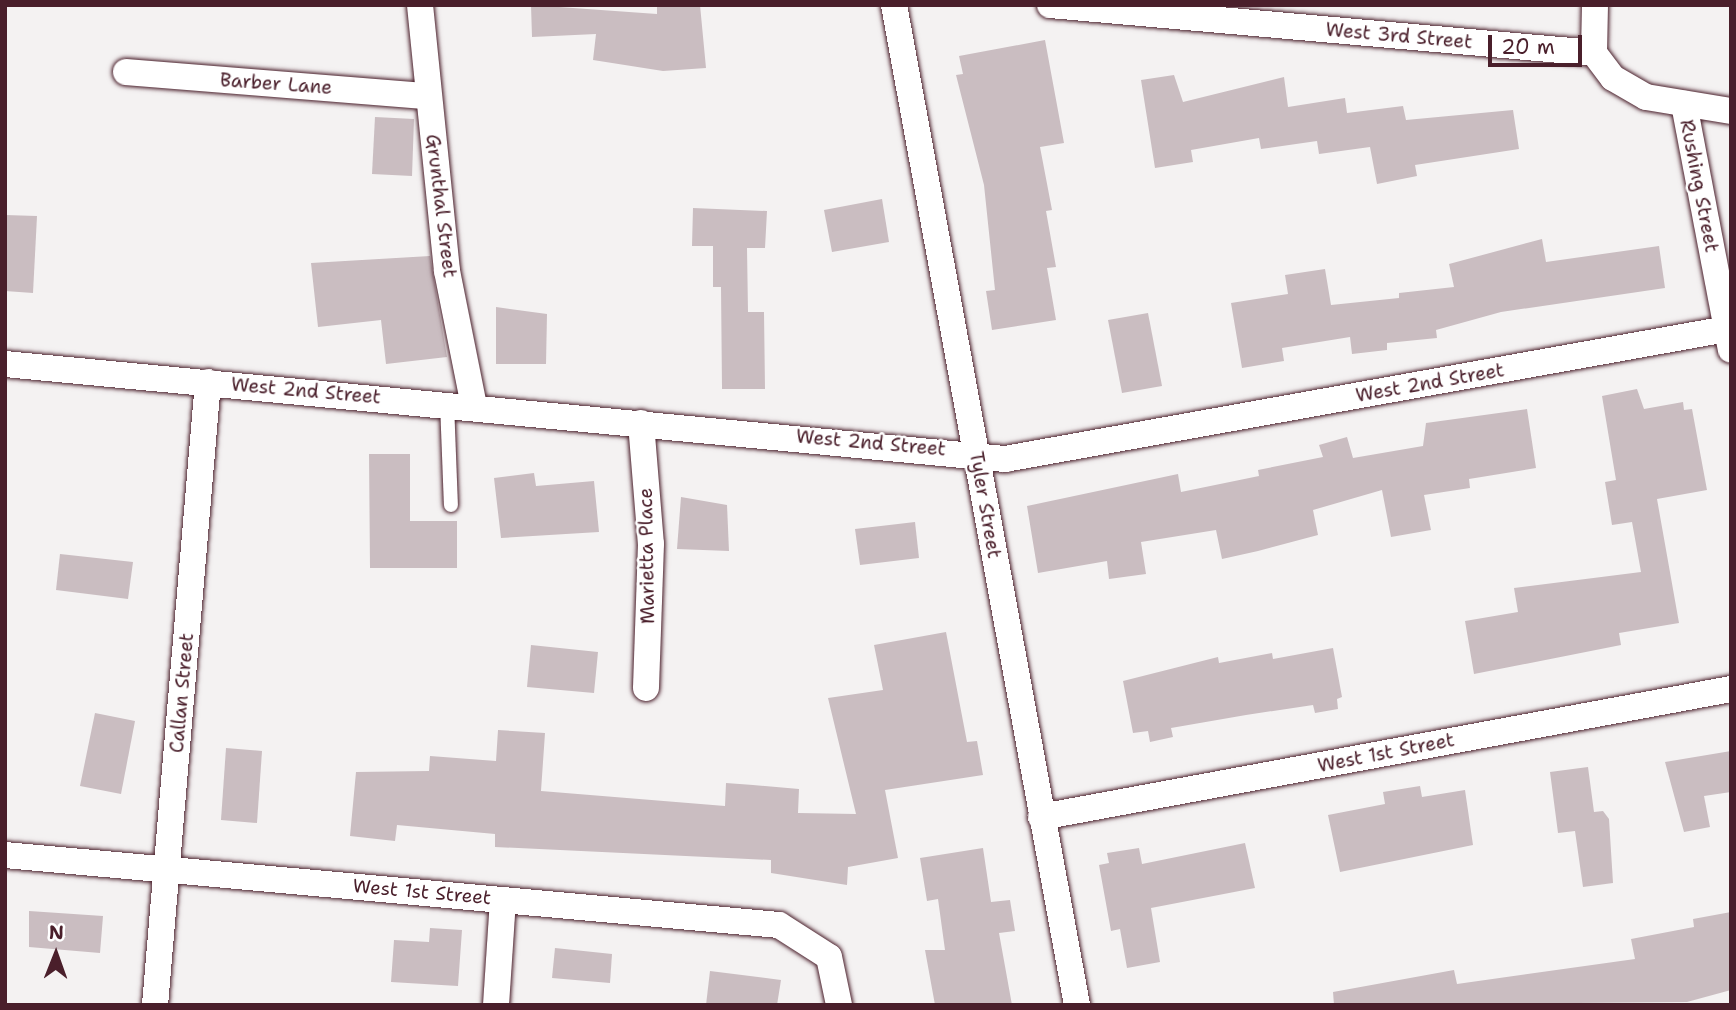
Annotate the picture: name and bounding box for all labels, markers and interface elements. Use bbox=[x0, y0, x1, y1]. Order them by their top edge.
street label: West 3rd Street bbox=[1325, 18, 1473, 54]
scale bar bbox=[1491, 21, 1586, 65]
text: 20 m bbox=[1501, 33, 1555, 61]
street label: Barber Lane bbox=[219, 69, 333, 99]
street label: Rushing Street bbox=[1675, 118, 1723, 254]
street label: Grunthal Street bbox=[421, 133, 461, 279]
street label: West 2nd Street bbox=[1354, 359, 1506, 407]
street label: West 2nd Street bbox=[230, 373, 382, 409]
street label: West 2nd Street bbox=[795, 425, 947, 461]
street label: Tyler Street bbox=[964, 450, 1006, 560]
street label: Marietta Place bbox=[634, 488, 660, 624]
street label: Callan Street bbox=[165, 632, 199, 754]
street label: West 1st Street bbox=[1316, 729, 1456, 777]
street label: West 1st Street bbox=[352, 875, 492, 909]
north arrow bbox=[21, 919, 91, 989]
text: N bbox=[49, 920, 64, 945]

